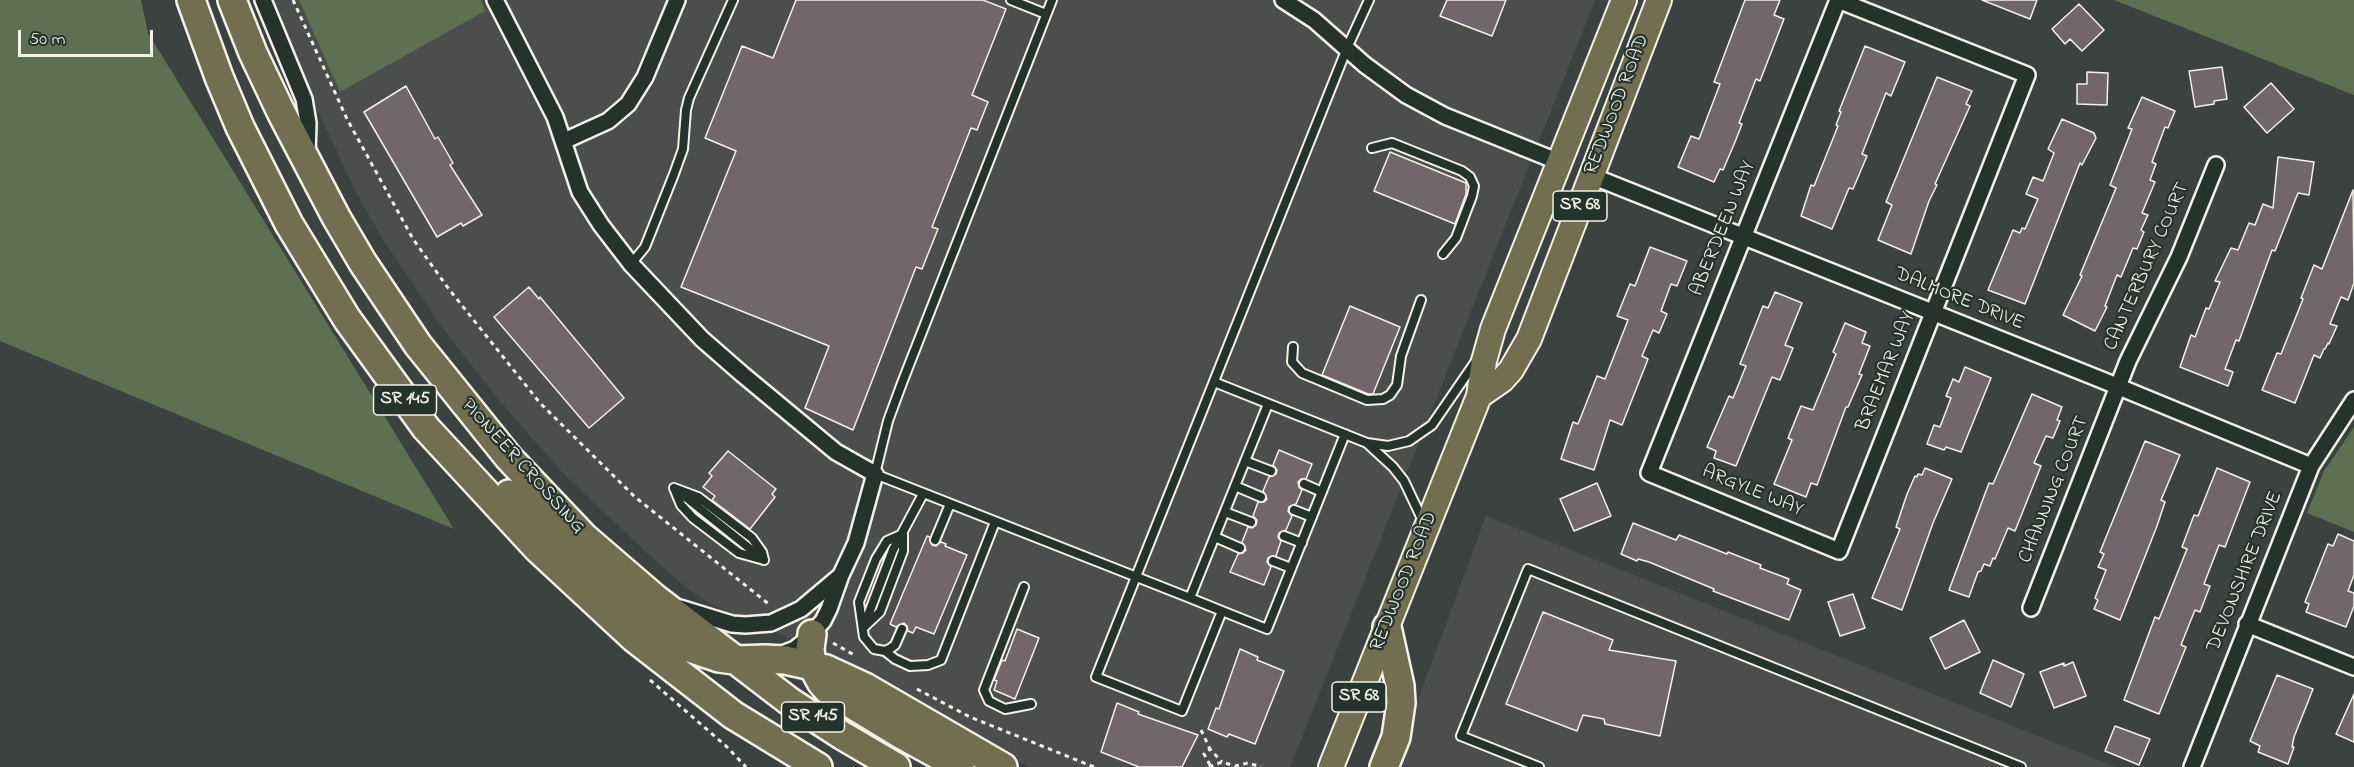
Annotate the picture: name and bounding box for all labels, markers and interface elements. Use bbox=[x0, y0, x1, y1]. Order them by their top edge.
scale bar bbox=[21, 18, 156, 56]
text: 50 m bbox=[29, 27, 66, 53]
street label: REDWOOD ROAD bbox=[1580, 32, 1656, 178]
street label: ABERDEEN WAY bbox=[1686, 158, 1762, 300]
street label: CANTERBURY COURT bbox=[2100, 179, 2196, 355]
road number: SR 68 bbox=[1553, 191, 1607, 221]
street label: DALMORE DRIVE bbox=[1891, 263, 2027, 337]
street label: BRAEMAR WAY bbox=[1852, 309, 1922, 435]
road number: SR 145 bbox=[374, 385, 436, 415]
street label: PIONEER CROSSING bbox=[455, 394, 589, 540]
street label: CHANNING COURT bbox=[2015, 413, 2095, 567]
street label: ARGYLE WAY bbox=[1698, 461, 1806, 523]
street label: DEVONSHIRE DRIVE bbox=[2203, 488, 2289, 656]
street label: REDWOOD ROAD bbox=[1366, 509, 1444, 655]
road number: SR 68 bbox=[1332, 682, 1386, 712]
road number: SR 145 bbox=[782, 702, 844, 732]

